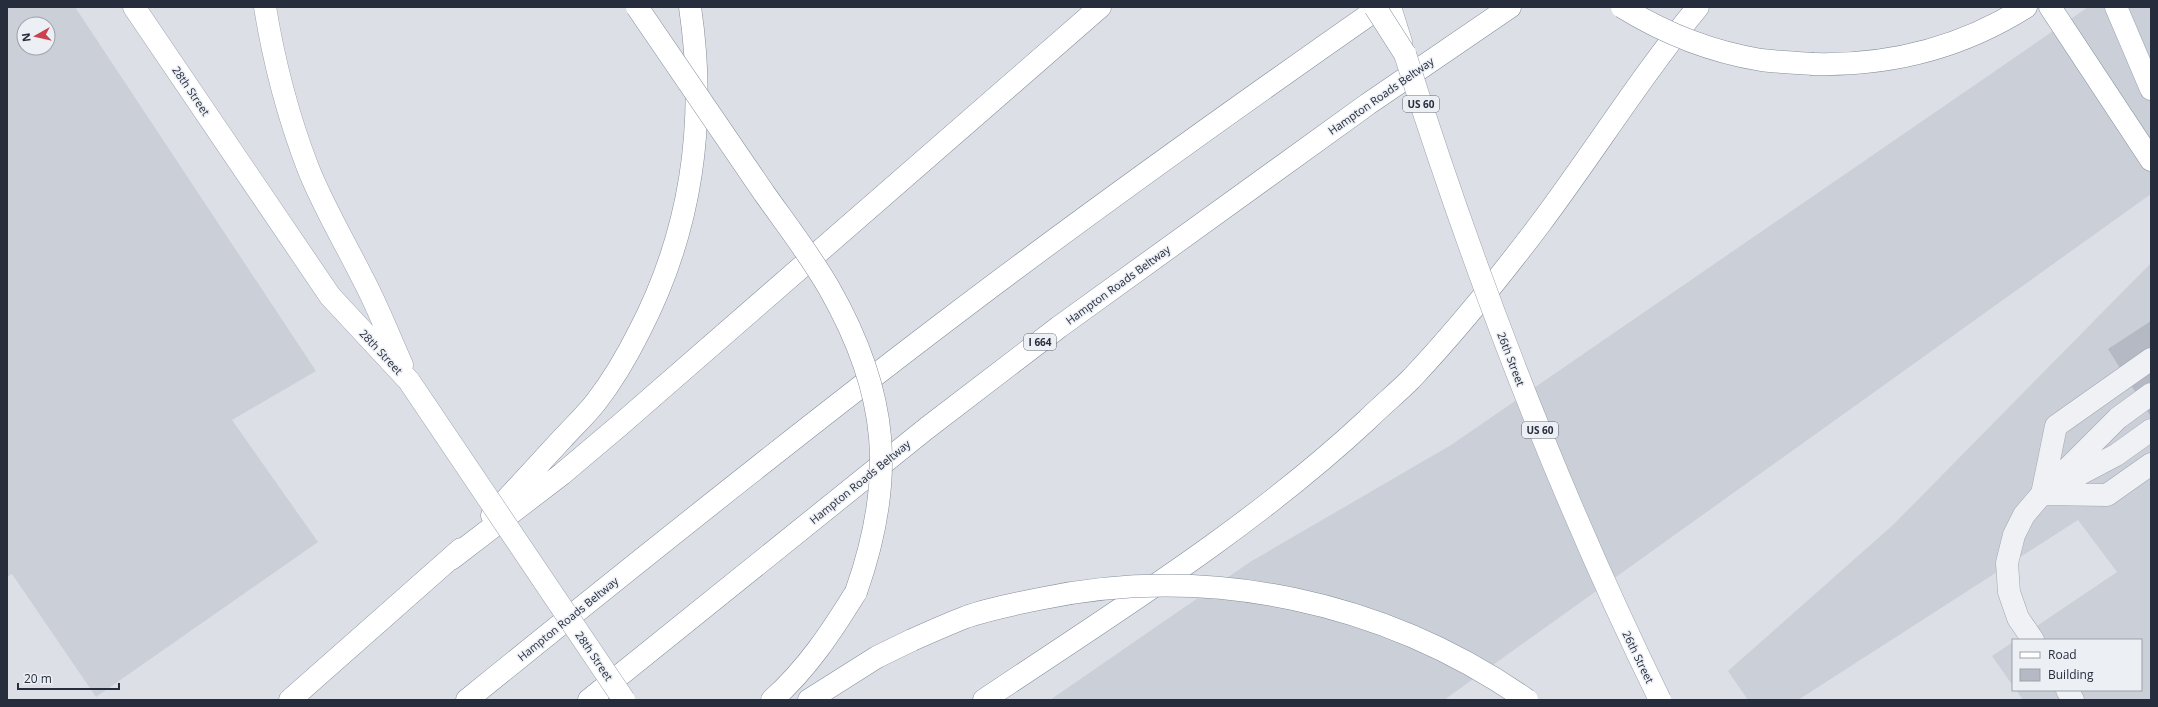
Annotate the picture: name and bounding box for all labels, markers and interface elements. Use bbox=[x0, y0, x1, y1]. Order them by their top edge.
north arrow bbox=[16, 16, 56, 56]
text: N bbox=[18, 32, 34, 43]
street label: Hampton Roads Beltway bbox=[1325, 53, 1437, 138]
street label: 28th Street bbox=[169, 63, 214, 119]
road number: US 60 bbox=[1403, 96, 1439, 112]
street label: Hampton Roads Beltway bbox=[1062, 241, 1173, 328]
street label: 28th Street bbox=[357, 326, 406, 378]
street label: 26th Street bbox=[1494, 330, 1529, 388]
road number: I 664 bbox=[1024, 334, 1056, 350]
road number: US 60 bbox=[1522, 422, 1558, 438]
street label: Hampton Roads Beltway bbox=[806, 436, 914, 527]
street label: Hampton Roads Beltway bbox=[514, 573, 622, 664]
street label: 28th Street bbox=[572, 628, 617, 684]
street label: 26th Street bbox=[1619, 628, 1658, 686]
legend bbox=[2012, 639, 2142, 691]
text: Road bbox=[2048, 646, 2077, 663]
scale bar bbox=[18, 665, 119, 691]
text: Building bbox=[2048, 666, 2094, 683]
text: 20 m bbox=[24, 670, 52, 687]

